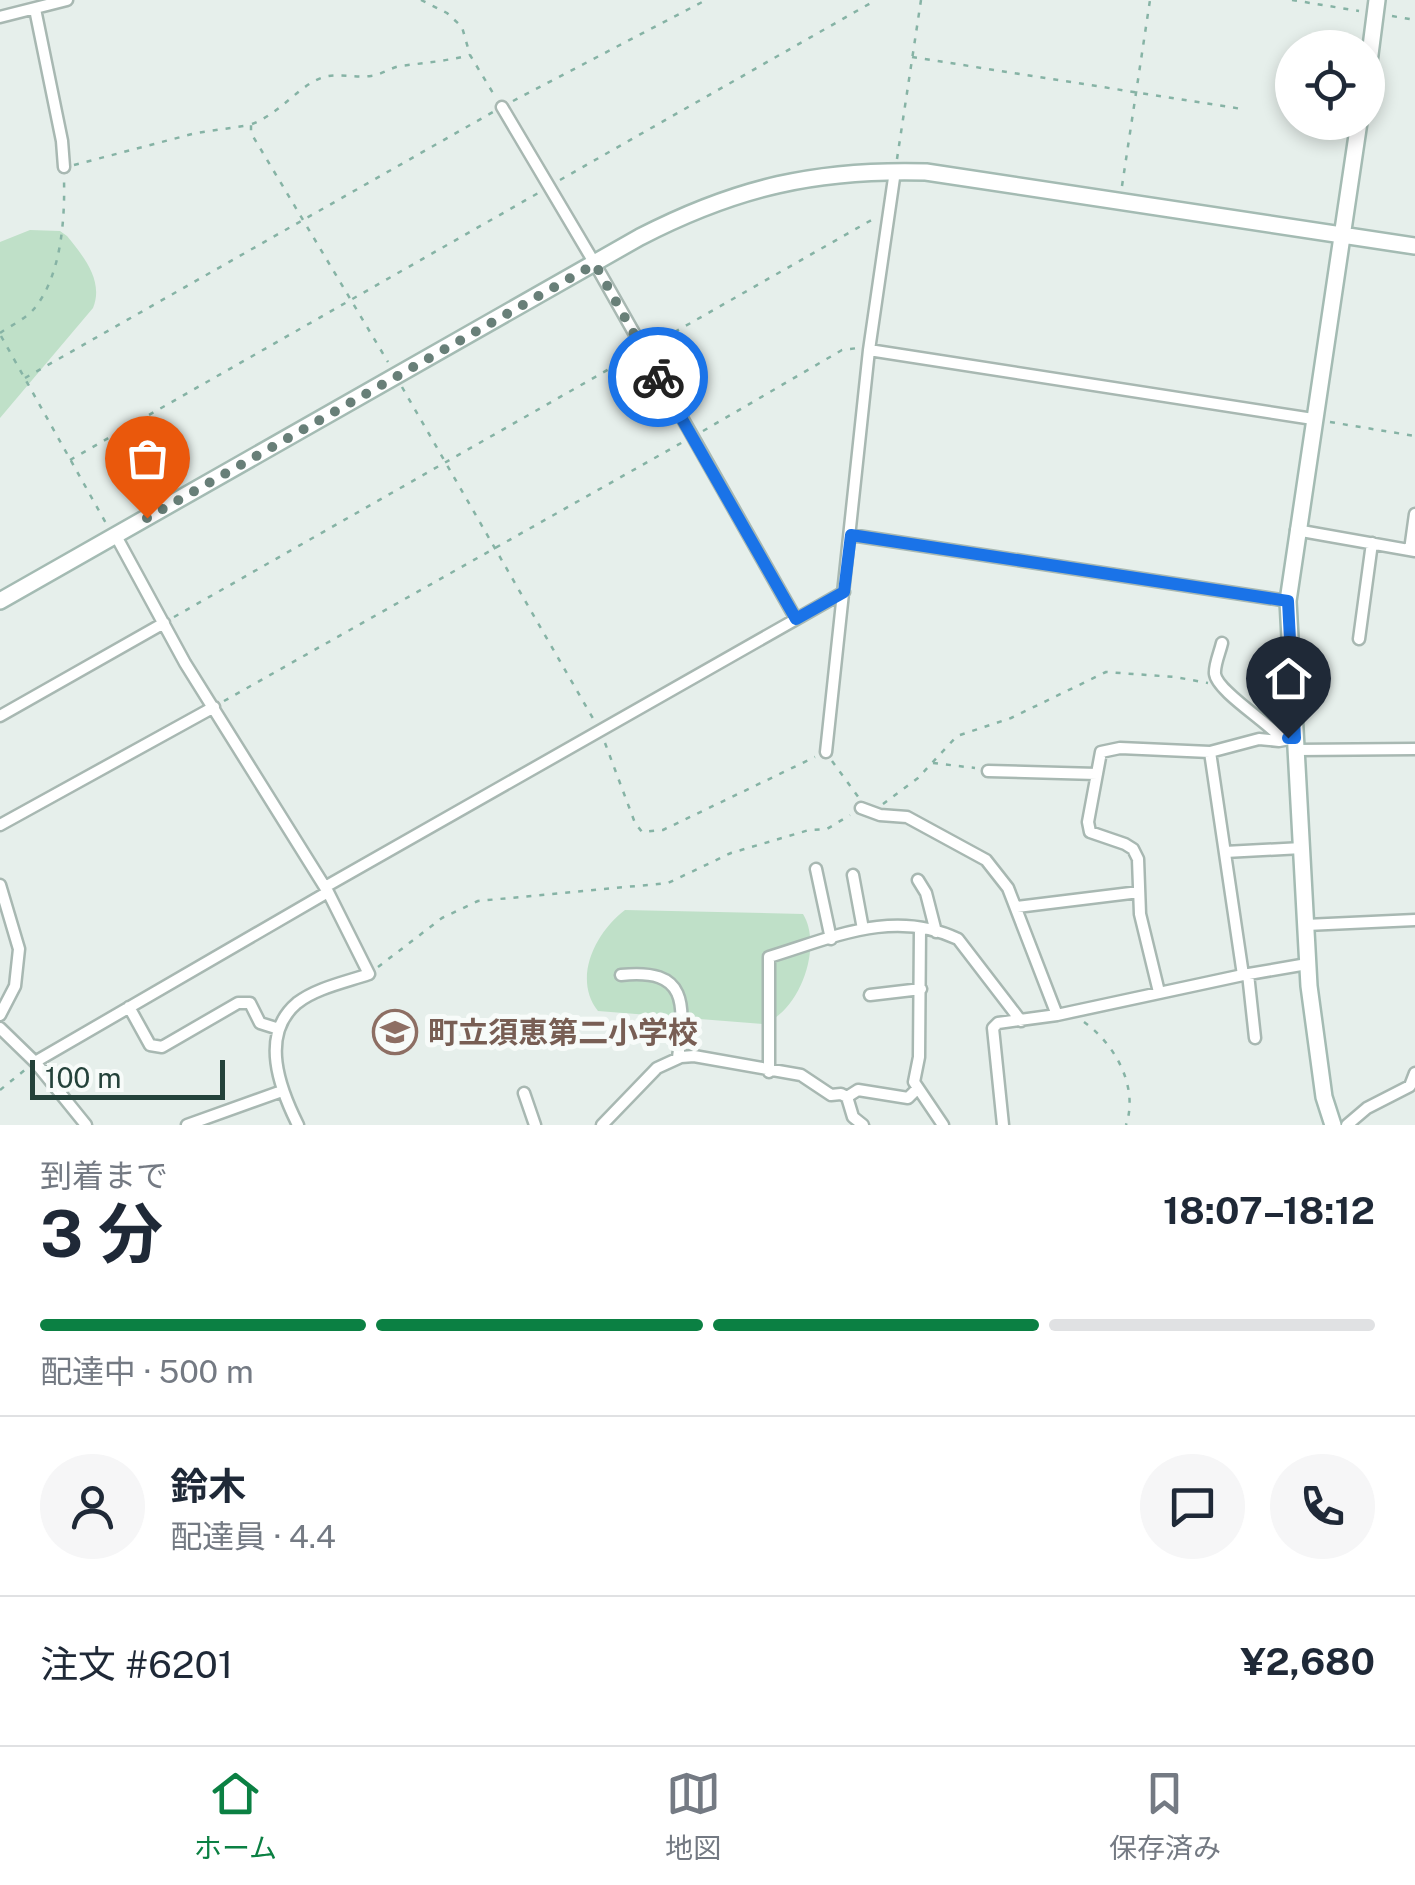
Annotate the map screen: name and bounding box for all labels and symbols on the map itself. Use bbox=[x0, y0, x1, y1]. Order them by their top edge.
courier bbox=[608, 327, 708, 427]
pin bbox=[105, 416, 190, 519]
pin bbox=[1246, 636, 1331, 739]
school or university icon: 町立須恵第二小学校 bbox=[372, 1009, 418, 1055]
place label: 町立須恵第二小学校 bbox=[428, 1014, 698, 1050]
scale bar bbox=[30, 1055, 225, 1100]

